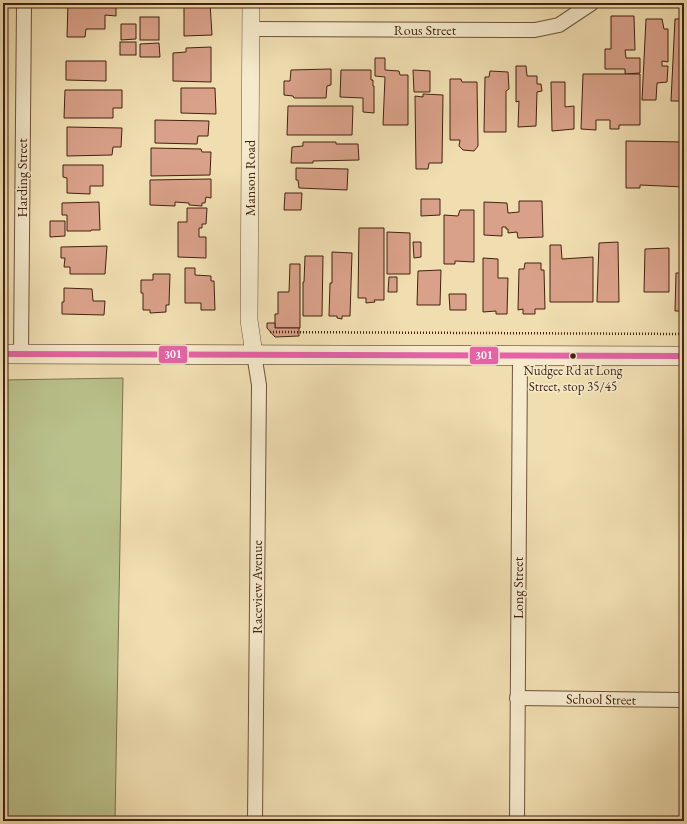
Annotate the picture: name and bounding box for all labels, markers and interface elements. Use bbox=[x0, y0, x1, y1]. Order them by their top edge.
street label: Rous Street bbox=[394, 21, 457, 39]
street label: Harding Street bbox=[13, 138, 31, 218]
street label: Manson Road bbox=[241, 139, 259, 216]
line badge: 301 bbox=[158, 345, 188, 364]
line badge: 301 bbox=[469, 346, 499, 365]
text: 301 bbox=[164, 347, 182, 361]
text: 301 bbox=[475, 348, 493, 362]
marker: Nudgee Rd at Long Street, stop 35/45 bbox=[568, 351, 578, 361]
place label: Nudgee Rd at Long Street, stop 35/45 bbox=[524, 362, 623, 395]
street label: Raceview Avenue bbox=[248, 539, 266, 634]
street label: Long Street bbox=[509, 556, 527, 619]
street label: School Street bbox=[566, 689, 637, 709]

